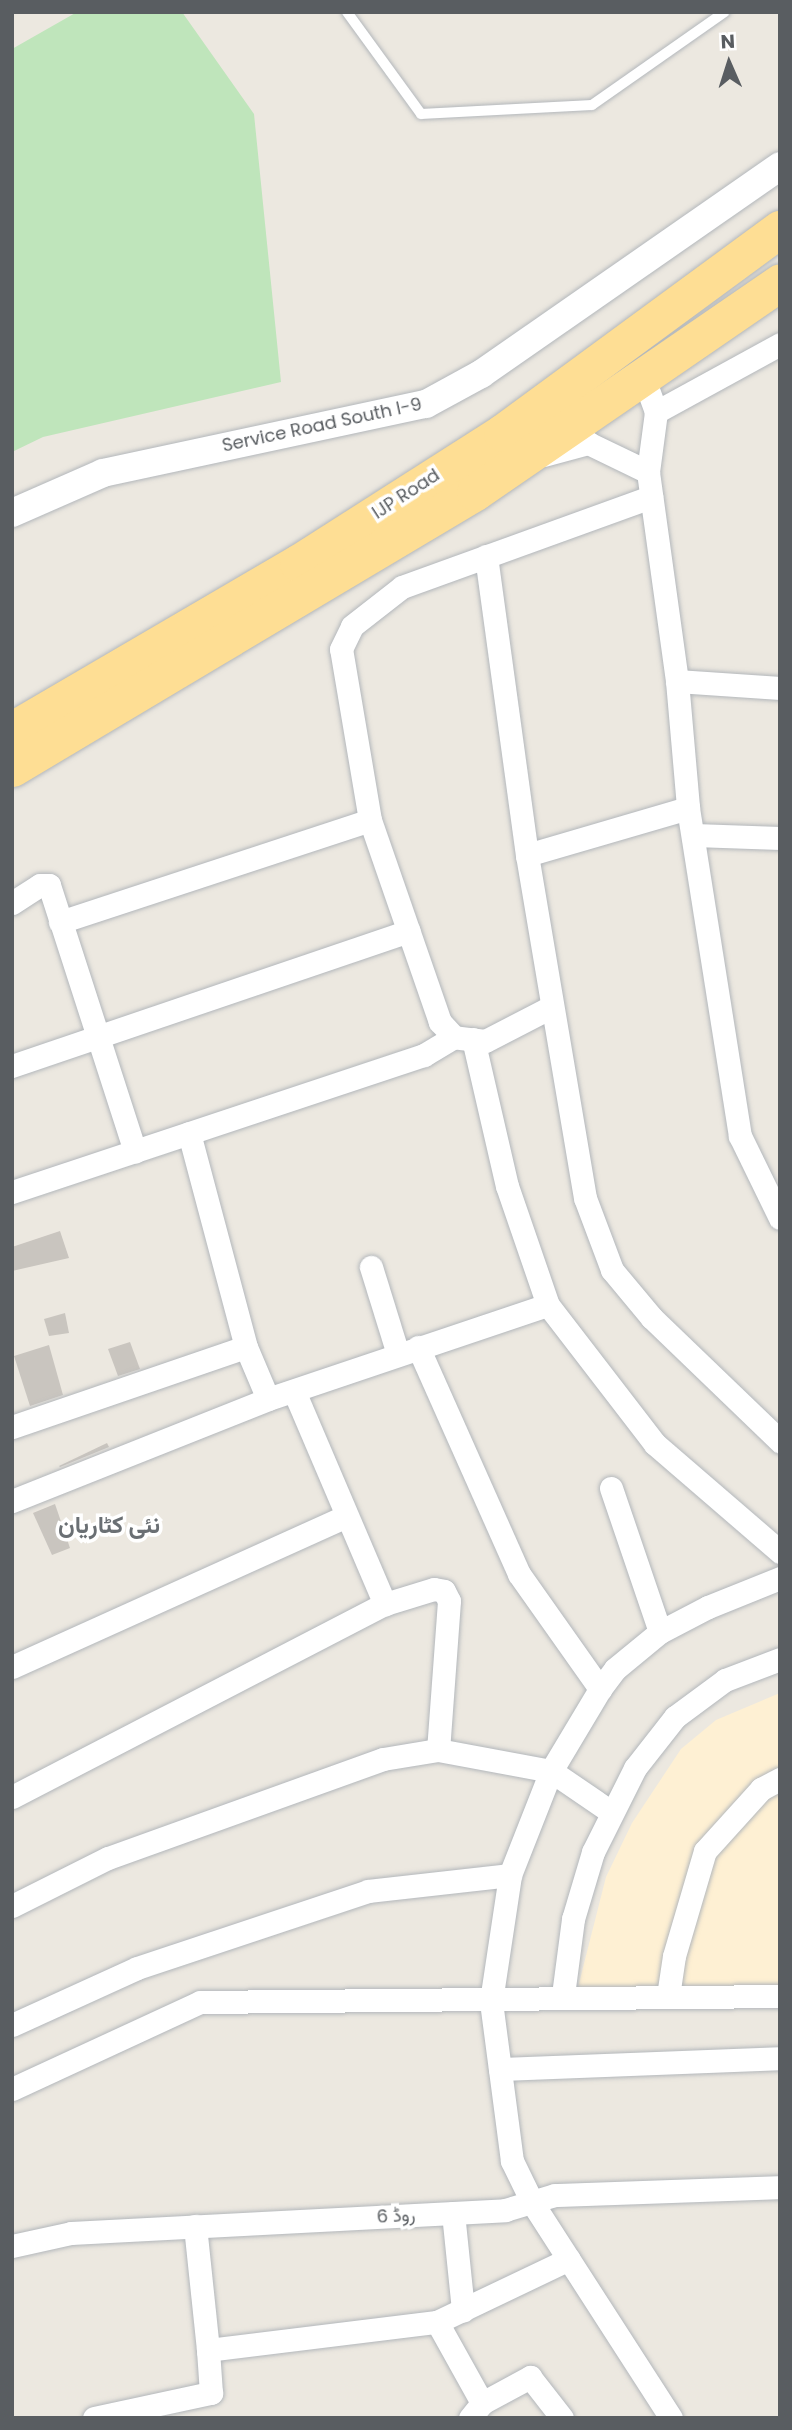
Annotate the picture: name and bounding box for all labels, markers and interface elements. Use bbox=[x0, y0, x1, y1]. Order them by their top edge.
north arrow bbox=[694, 28, 764, 98]
text: N bbox=[720, 28, 736, 55]
street label: Service Road South I-9 bbox=[220, 393, 424, 457]
street label: IJP Road bbox=[368, 464, 444, 524]
district label: نئی کٹاریان bbox=[58, 1511, 160, 1539]
street label: روڈ 6 bbox=[376, 2204, 416, 2228]

